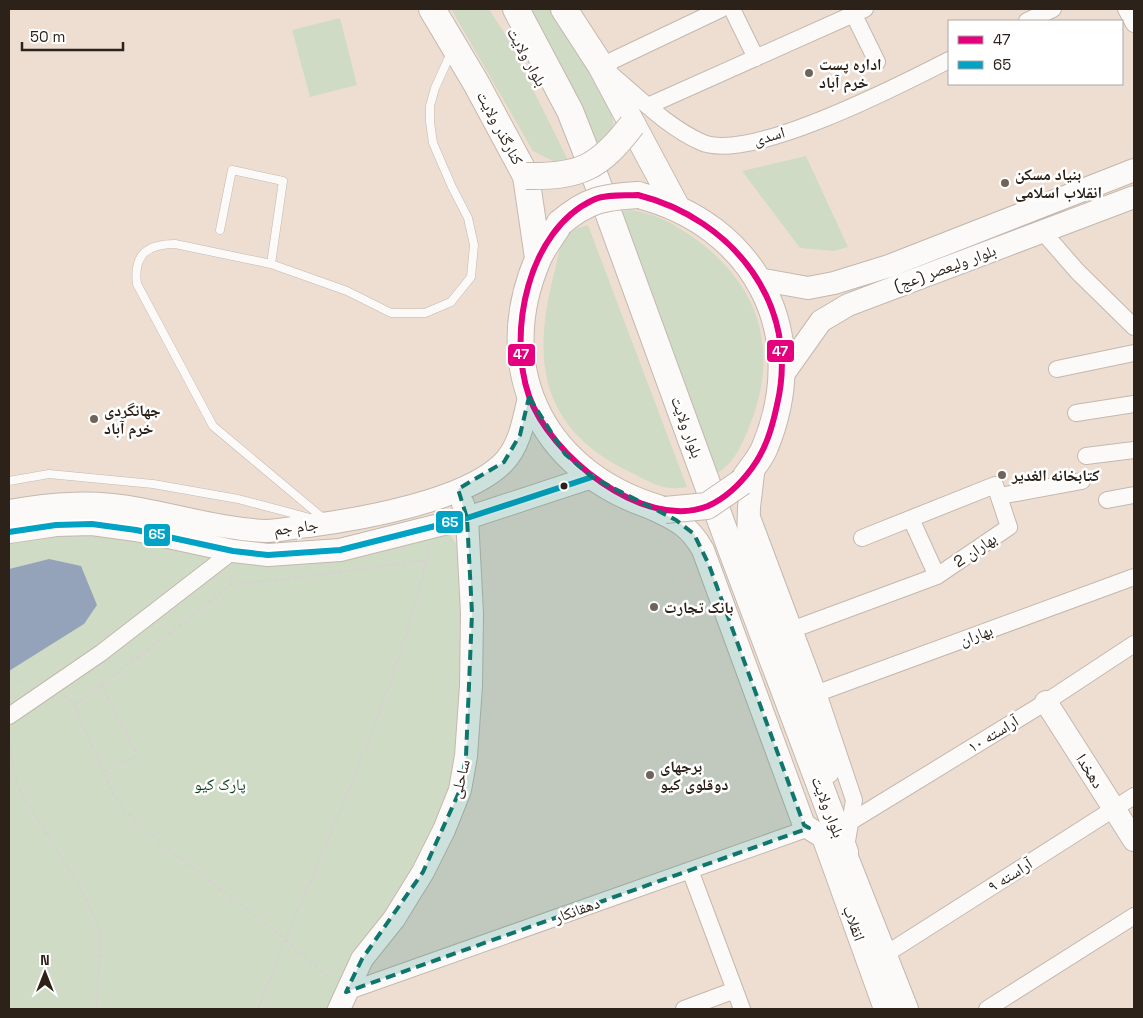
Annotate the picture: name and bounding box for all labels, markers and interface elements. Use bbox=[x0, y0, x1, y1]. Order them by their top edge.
scale bar bbox=[22, 20, 124, 52]
legend bbox=[948, 20, 1123, 85]
street label: بلوار ولایت bbox=[502, 24, 552, 90]
text: 50 m bbox=[30, 27, 65, 46]
text: 47 bbox=[993, 30, 1010, 49]
place label: اداره پست خرم آباد bbox=[819, 54, 882, 94]
text: 65 bbox=[993, 55, 1011, 74]
marker: اداره پست خرم آباد bbox=[803, 67, 815, 79]
street label: کنارگذر ولایت bbox=[472, 88, 528, 169]
street label: اسدی bbox=[751, 122, 787, 150]
place label: بنیاد مسکن انقلاب اسلامی bbox=[1015, 164, 1102, 203]
marker: بنیاد مسکن انقلاب اسلامی bbox=[999, 177, 1011, 189]
street label: بلوار ولیعصر (عج) bbox=[891, 240, 999, 296]
line badge: 47 bbox=[766, 339, 795, 363]
text: 47 bbox=[772, 342, 788, 360]
line badge: 47 bbox=[507, 343, 536, 367]
text: 47 bbox=[513, 345, 529, 363]
street label: بلوار ولایت bbox=[666, 393, 708, 461]
place label: جهانگردى خرم آباد bbox=[104, 400, 161, 440]
marker: جهانگردى خرم آباد bbox=[88, 413, 100, 425]
place label: کتابخانه الغدیر bbox=[1011, 465, 1100, 486]
marker: کتابخانه الغدیر bbox=[996, 469, 1008, 481]
unlabelled marker bbox=[559, 481, 569, 491]
line badge: 65 bbox=[435, 510, 464, 534]
text: 65 bbox=[441, 513, 459, 531]
street label: جام جم bbox=[272, 514, 320, 540]
line badge: 65 bbox=[143, 523, 171, 547]
text: 65 bbox=[148, 525, 166, 543]
street label: بهاران 2 bbox=[949, 528, 1001, 572]
place label: بانک تجارت bbox=[664, 597, 733, 618]
marker: بانک تجارت bbox=[648, 601, 660, 613]
street label: بهاران bbox=[956, 619, 996, 651]
street label: آراسته ۱۰ bbox=[964, 710, 1023, 757]
street label: دهخدا bbox=[1071, 750, 1109, 792]
place label: برجهای دوقلوی کیو bbox=[660, 756, 728, 795]
street label: ساحلی bbox=[445, 757, 475, 801]
marker: برجهای دوقلوی کیو bbox=[644, 769, 656, 781]
street label: بلوار ولایت bbox=[807, 773, 849, 841]
park label: پارک کیو bbox=[194, 774, 246, 795]
street label: آراسته ۹ bbox=[984, 853, 1037, 897]
street label: دهقانکار bbox=[550, 892, 603, 928]
street label: انقلاب bbox=[838, 902, 870, 944]
north arrow bbox=[20, 948, 70, 998]
text: N bbox=[40, 951, 50, 969]

